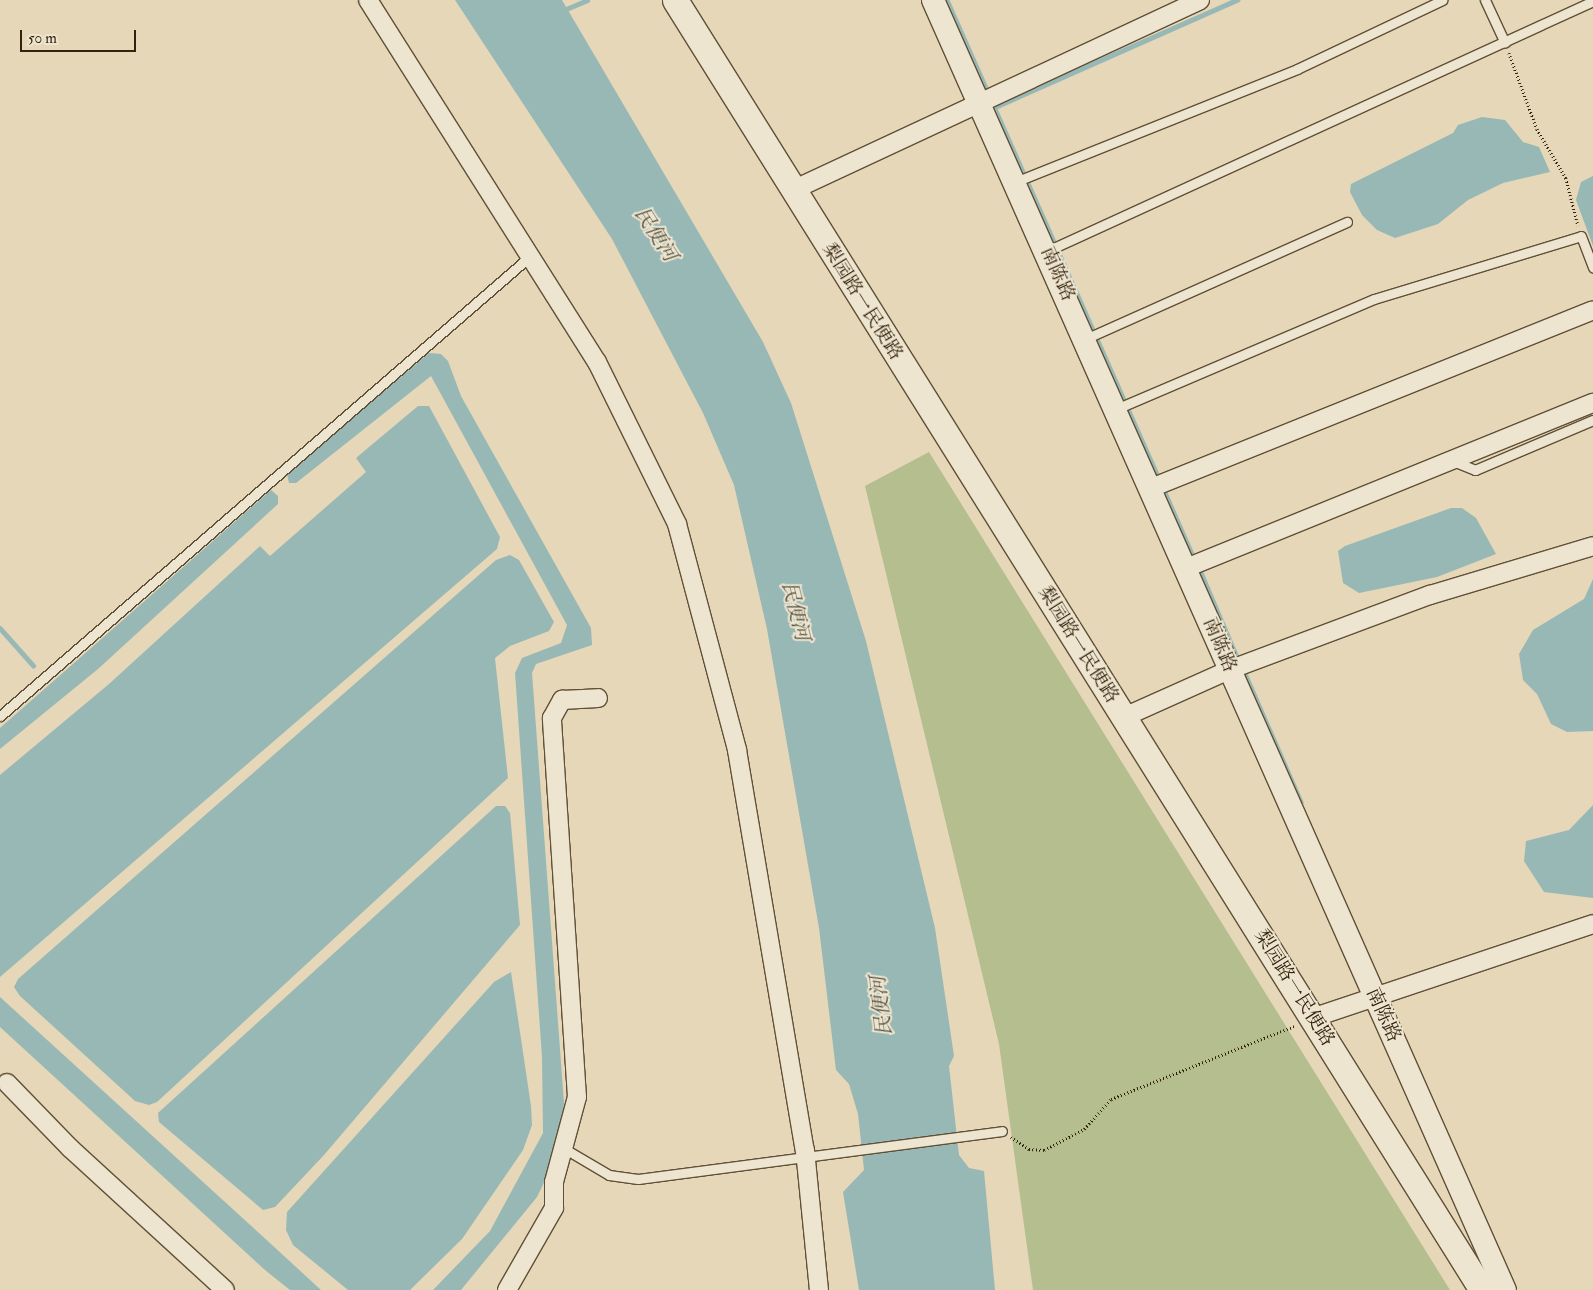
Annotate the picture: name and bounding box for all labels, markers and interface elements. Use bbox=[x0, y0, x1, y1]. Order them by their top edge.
scale bar bbox=[22, 20, 139, 52]
text: 50 m bbox=[28, 29, 57, 48]
water label: 民便河 bbox=[630, 202, 682, 266]
street label: 梨园路一民便路 bbox=[817, 240, 907, 364]
street label: 南陈路 bbox=[1035, 243, 1079, 305]
water label: 民便河 bbox=[777, 579, 815, 643]
street label: 梨园路一民便路 bbox=[1033, 583, 1123, 707]
street label: 南陈路 bbox=[1197, 614, 1241, 676]
street label: 梨园路一民便路 bbox=[1249, 926, 1339, 1050]
water label: 民便河 bbox=[865, 975, 897, 1037]
street label: 南陈路 bbox=[1361, 984, 1405, 1046]

